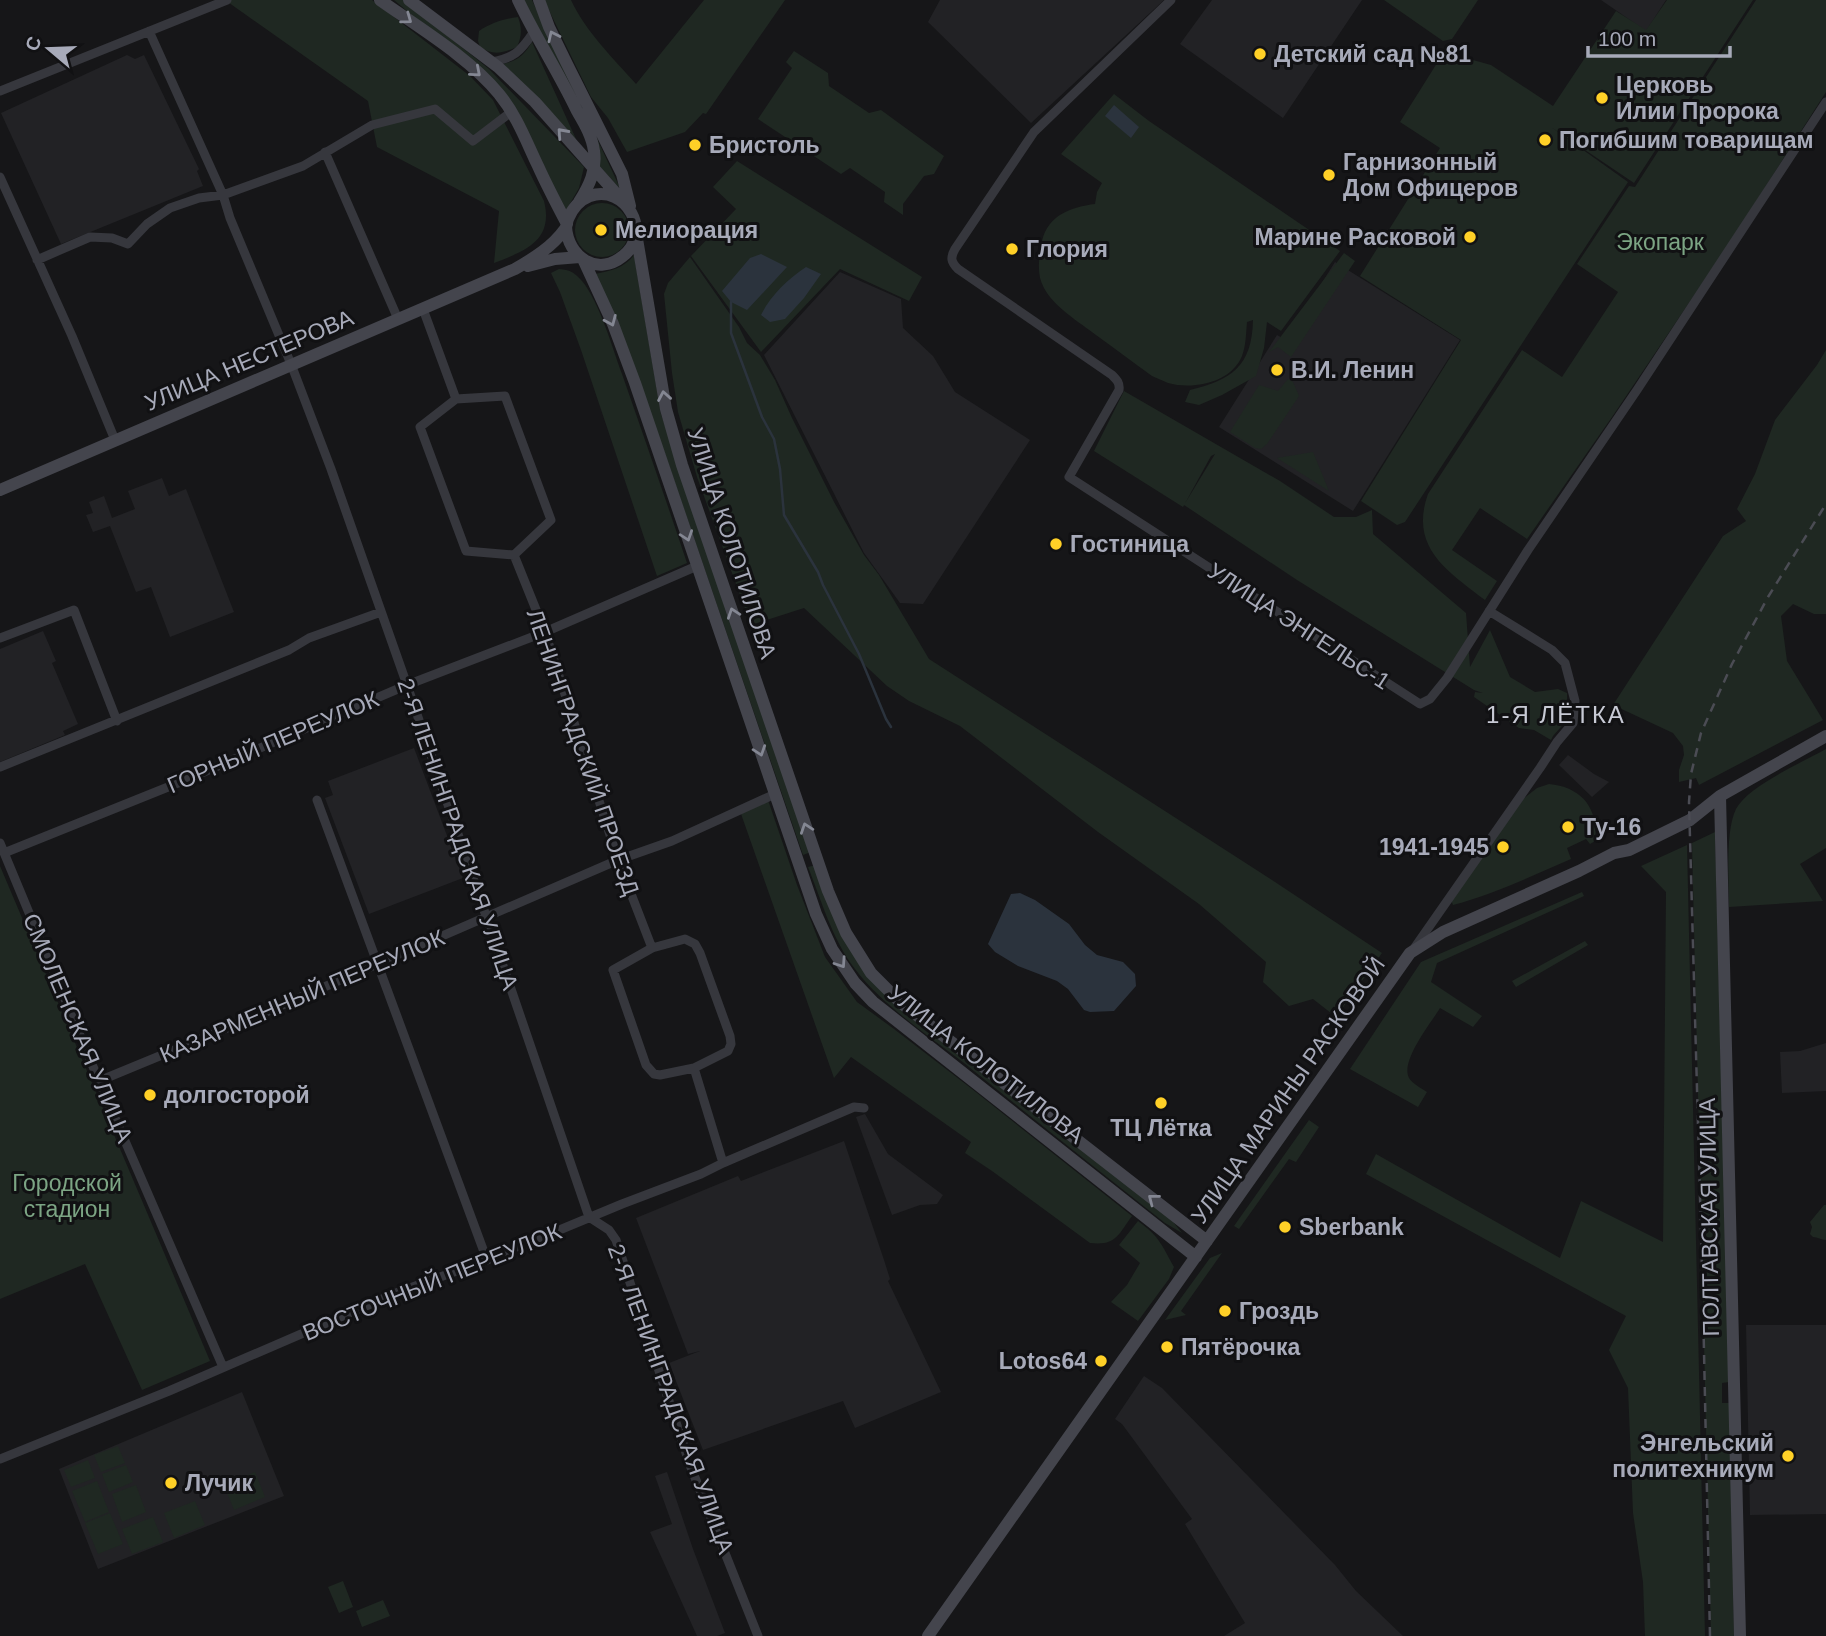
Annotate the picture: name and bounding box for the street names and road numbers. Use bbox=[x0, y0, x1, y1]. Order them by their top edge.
street label: УЛИЦА НЕСТЕРОВА bbox=[141, 304, 358, 416]
street label: УЛИЦА КОЛОТИЛОВА bbox=[682, 424, 782, 662]
street label: УЛИЦА ЭНГЕЛЬС-1 bbox=[1203, 557, 1395, 695]
street label: ЛЕНИНГРАДСКИЙ ПРОЕЗД bbox=[522, 605, 645, 899]
street label: 2-Я ЛЕНИНГРАДСКАЯ УЛИЦА bbox=[392, 675, 524, 994]
street label: ГОРНЫЙ ПЕРЕУЛОК bbox=[163, 685, 383, 798]
street label: СМОЛЕНСКАЯ УЛИЦА bbox=[18, 910, 138, 1147]
street label: КАЗАРМЕННЫЙ ПЕРЕУЛОК bbox=[155, 923, 449, 1068]
street label: УЛИЦА МАРИНЫ РАСКОВОЙ bbox=[1185, 951, 1390, 1228]
street label: УЛИЦА КОЛОТИЛОВА bbox=[883, 979, 1090, 1149]
street label: ПОЛТАВСКАЯ УЛИЦА bbox=[1694, 1097, 1724, 1337]
street label: ВОСТОЧНЫЙ ПЕРЕУЛОК bbox=[298, 1217, 566, 1346]
street label: 2-Я ЛЕНИНГРАДСКАЯ УЛИЦА bbox=[603, 1241, 739, 1558]

